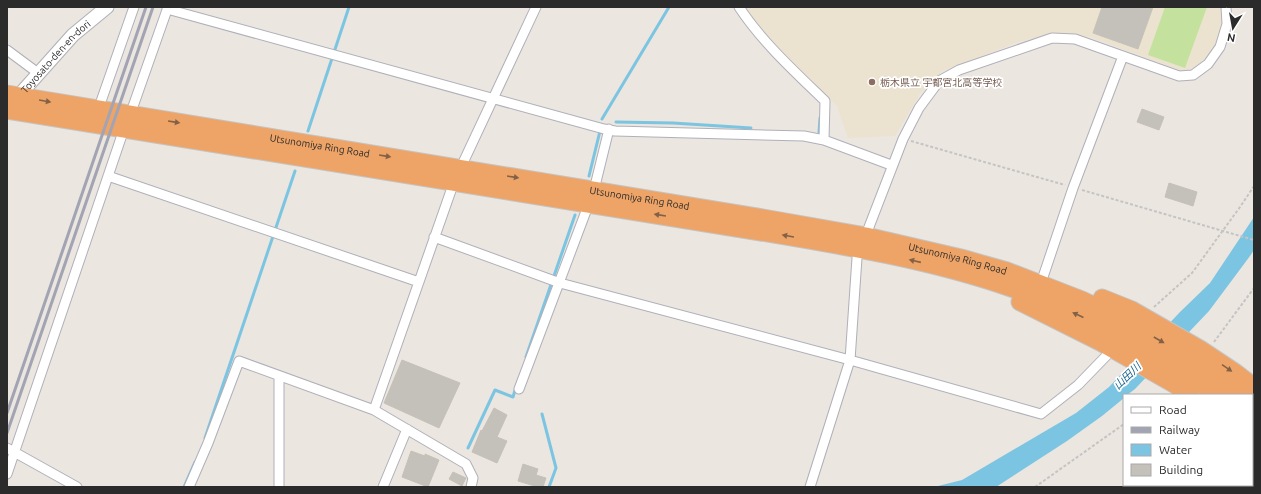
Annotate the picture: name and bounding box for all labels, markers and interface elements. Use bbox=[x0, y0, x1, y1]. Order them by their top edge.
north arrow bbox=[1213, 8, 1253, 48]
street label: Toyosato-den-en-dori bbox=[19, 18, 92, 95]
text: N bbox=[1226, 31, 1236, 44]
marker: 栃木県立 宇都宮北高等学校 bbox=[867, 77, 877, 87]
place label: 栃木県立 宇都宮北高等学校 bbox=[880, 77, 1002, 88]
one-way arrow bbox=[39, 98, 52, 104]
one-way arrow bbox=[168, 119, 180, 125]
street label: Utsunomiya Ring Road bbox=[269, 132, 371, 159]
one-way arrow bbox=[379, 153, 391, 159]
one-way arrow bbox=[507, 174, 519, 180]
street label: Utsunomiya Ring Road bbox=[589, 184, 691, 211]
one-way arrow bbox=[653, 212, 666, 218]
one-way arrow bbox=[782, 233, 794, 239]
street label: Utsunomiya Ring Road bbox=[907, 241, 1008, 276]
one-way arrow bbox=[909, 258, 922, 264]
one-way arrow bbox=[1073, 312, 1084, 318]
one-way arrow bbox=[1153, 337, 1165, 344]
water label: 山田川 bbox=[1111, 360, 1144, 392]
one-way arrow bbox=[1221, 364, 1233, 371]
legend bbox=[1123, 394, 1253, 486]
text: Road bbox=[1159, 403, 1187, 416]
text: Railway bbox=[1159, 423, 1200, 436]
text: Water bbox=[1159, 443, 1192, 456]
text: Building bbox=[1159, 463, 1203, 476]

